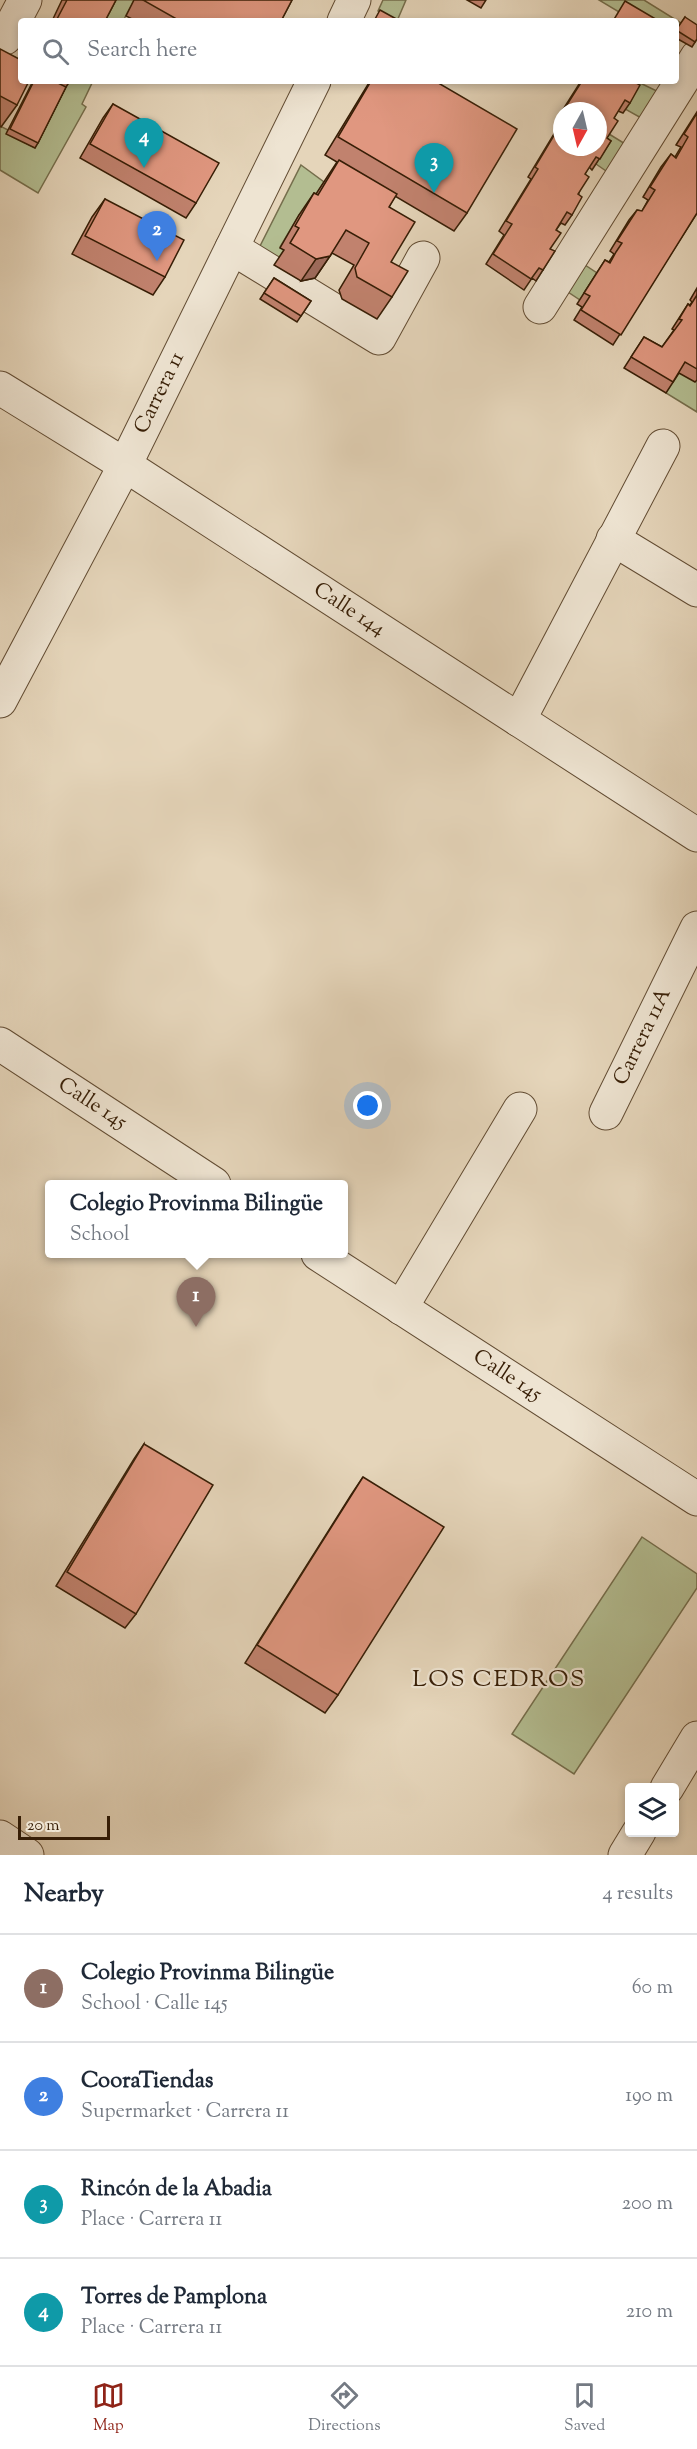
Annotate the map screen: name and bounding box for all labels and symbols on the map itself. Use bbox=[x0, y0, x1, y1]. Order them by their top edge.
north arrow bbox=[553, 102, 607, 156]
pin: 4 bbox=[124, 118, 164, 168]
pin: 3 bbox=[414, 144, 454, 193]
pin: 2 bbox=[138, 212, 176, 261]
street label: Carrera 11 bbox=[127, 347, 193, 439]
street label: Calle 144 bbox=[307, 576, 391, 644]
street label: Carrera 11A bbox=[607, 983, 679, 1091]
street label: Calle 145 bbox=[52, 1070, 132, 1138]
your location bbox=[353, 1091, 382, 1120]
pin: 1 bbox=[176, 1278, 216, 1327]
street label: Calle 145 bbox=[467, 1342, 547, 1410]
district label: LOS CEDROS bbox=[412, 1663, 586, 1697]
scale bar bbox=[18, 1813, 110, 1840]

